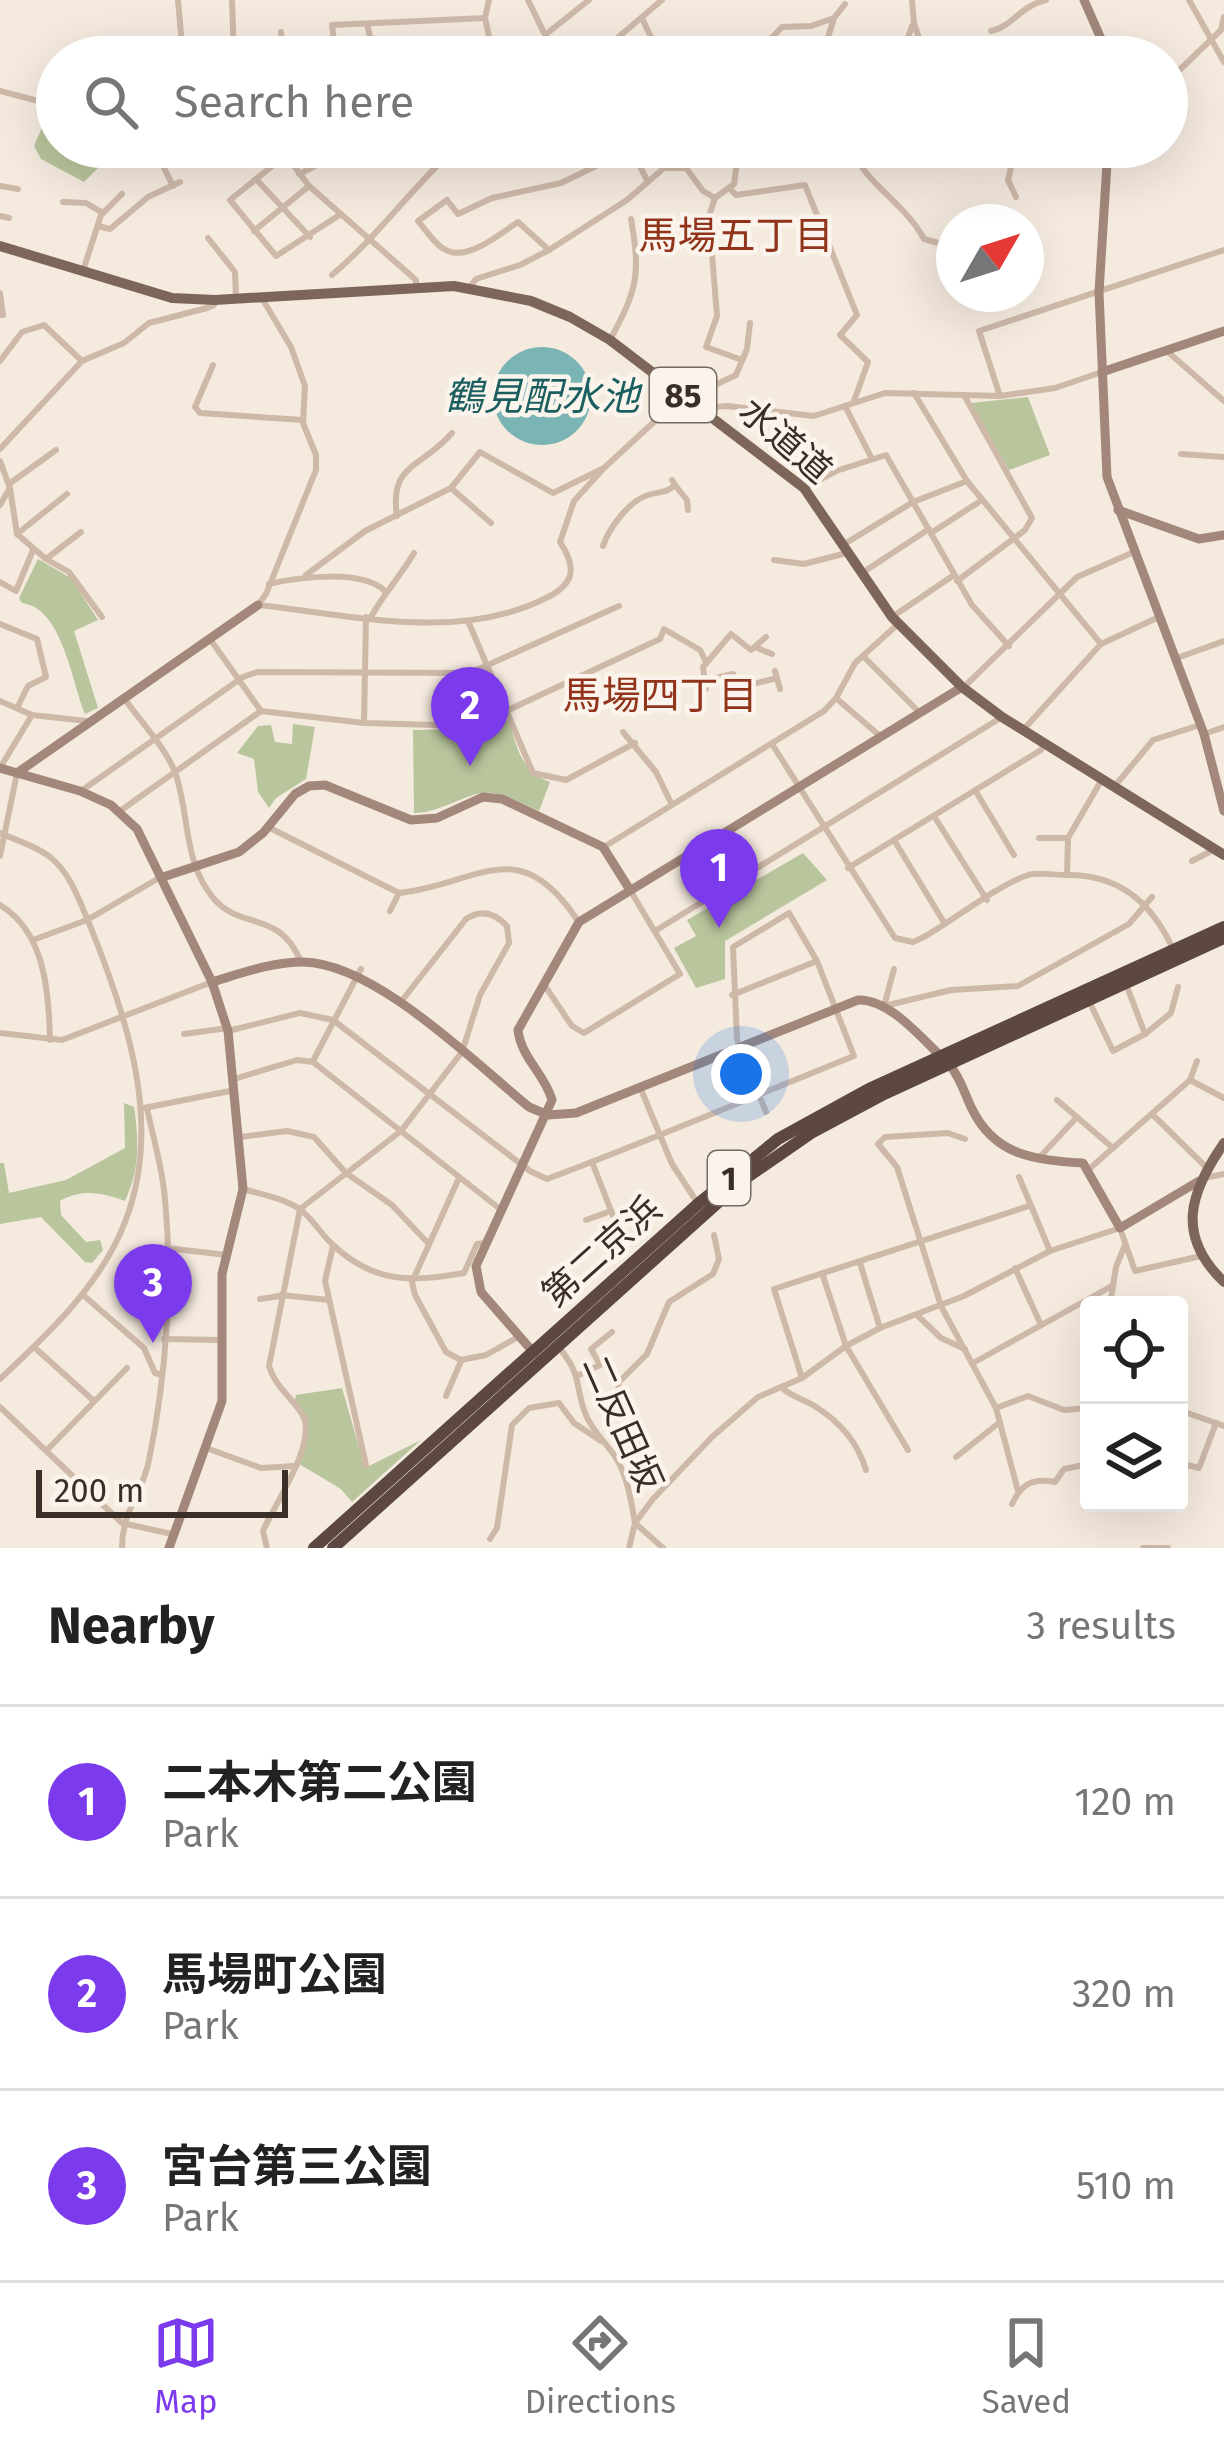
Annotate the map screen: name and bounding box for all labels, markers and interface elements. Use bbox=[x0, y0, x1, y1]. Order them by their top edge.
search box bbox=[36, 36, 1188, 168]
icon: search bbox=[78, 69, 144, 135]
text: Search here bbox=[174, 75, 414, 129]
north arrow bbox=[936, 204, 1044, 312]
district label: 馬場五丁目 bbox=[638, 213, 834, 259]
road number: 85 bbox=[650, 368, 716, 422]
water label: 鶴見配水池 bbox=[444, 374, 643, 420]
street label: 水道道 bbox=[730, 389, 841, 493]
pin: 2 bbox=[431, 667, 509, 766]
district label: 馬場四丁目 bbox=[562, 673, 758, 719]
pin: 1 bbox=[680, 829, 758, 928]
your location bbox=[711, 1044, 771, 1104]
road number: 1 bbox=[708, 1151, 750, 1205]
street label: 第二京浜 bbox=[533, 1187, 670, 1316]
pin: 3 bbox=[114, 1244, 192, 1343]
map controls bbox=[1080, 1296, 1188, 1512]
button: locate bbox=[1080, 1296, 1188, 1404]
street label: 二反田坂 bbox=[573, 1349, 671, 1498]
button: layers bbox=[1080, 1404, 1188, 1512]
scale bar bbox=[36, 1464, 288, 1517]
text: 200 m bbox=[54, 1471, 144, 1511]
text: Nearby bbox=[48, 1595, 214, 1657]
text: 3 results bbox=[1026, 1603, 1176, 1649]
text: 二本木第二公園 bbox=[162, 1756, 477, 1810]
text: 1 bbox=[78, 1779, 96, 1825]
text: 120 m bbox=[1074, 1779, 1176, 1825]
text: Park bbox=[162, 1811, 239, 1857]
text: 馬場町公園 bbox=[162, 1948, 387, 2002]
text: 2 bbox=[77, 1971, 97, 2017]
text: 320 m bbox=[1072, 1971, 1176, 2017]
text: Park bbox=[162, 2003, 239, 2049]
text: 宮台第三公園 bbox=[162, 2140, 432, 2194]
text: 3 bbox=[77, 2163, 97, 2209]
text: 510 m bbox=[1076, 2163, 1176, 2209]
text: Park bbox=[162, 2195, 239, 2241]
tab: Map bbox=[153, 2310, 219, 2422]
tab: Directions bbox=[525, 2310, 676, 2422]
tab: Saved bbox=[982, 2310, 1071, 2422]

